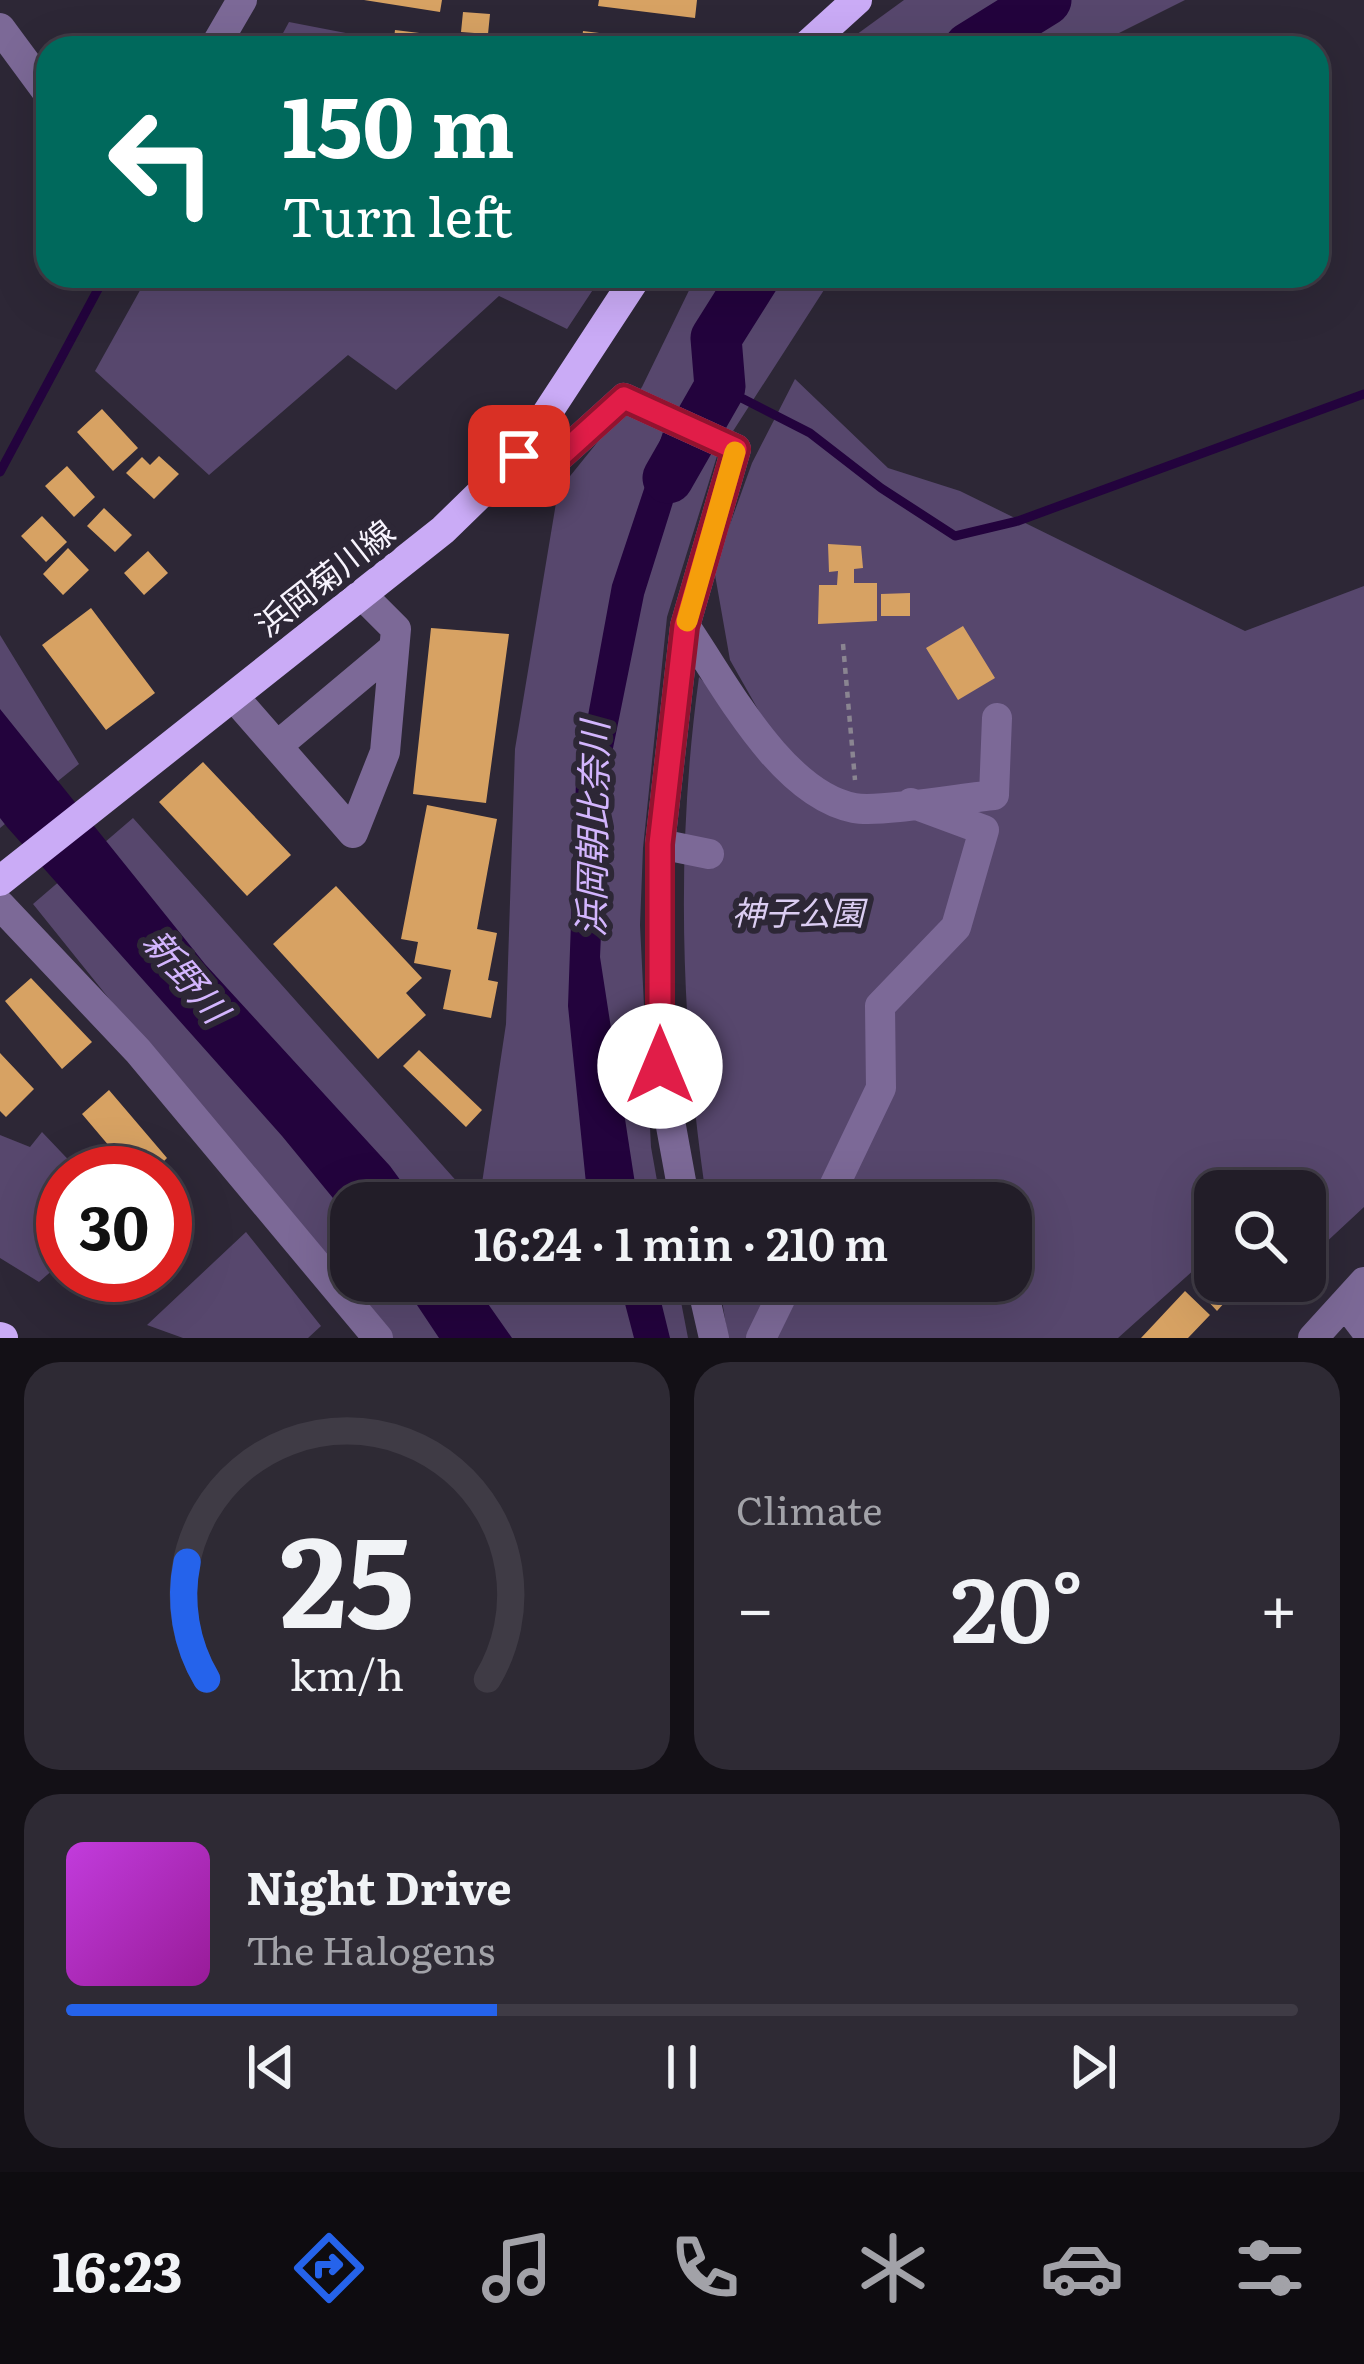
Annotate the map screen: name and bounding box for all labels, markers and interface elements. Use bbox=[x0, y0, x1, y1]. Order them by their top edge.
text: 150 m bbox=[282, 59, 515, 184]
icon: left bbox=[84, 84, 240, 240]
text: Turn left bbox=[282, 173, 513, 254]
pin bbox=[468, 405, 570, 507]
icon: arrive bbox=[486, 423, 552, 489]
street label: 浜岡菊川線 bbox=[243, 506, 404, 646]
water label: 浜岡朝比奈川 bbox=[562, 717, 619, 937]
park label: 神子公園 bbox=[732, 886, 868, 935]
water label: 新野川 bbox=[133, 916, 245, 1036]
position arrow bbox=[597, 1003, 723, 1129]
speed limit sign: 30 bbox=[36, 1146, 192, 1302]
map controls bbox=[1194, 1170, 1326, 1302]
button: search bbox=[1194, 1170, 1326, 1302]
text: 16:24 · 1 min · 210 m bbox=[474, 1208, 888, 1275]
text: Climate bbox=[736, 1479, 882, 1537]
text: 25 bbox=[280, 1481, 414, 1666]
text: 20° bbox=[951, 1537, 1083, 1671]
text: − bbox=[736, 1555, 774, 1653]
text: + bbox=[1260, 1555, 1298, 1653]
text: km/h bbox=[290, 1641, 404, 1704]
text: Night Drive bbox=[246, 1852, 512, 1919]
text: The Halogens bbox=[246, 1919, 495, 1977]
icon: previous bbox=[238, 2034, 304, 2100]
icon: pause bbox=[649, 2034, 715, 2100]
icon: next bbox=[1060, 2034, 1126, 2100]
icon: directions bbox=[287, 2226, 371, 2310]
icon: music bbox=[475, 2226, 559, 2310]
icon: phone bbox=[663, 2226, 747, 2310]
icon: climate bbox=[851, 2226, 935, 2310]
icon: car bbox=[1040, 2226, 1124, 2310]
icon: filters bbox=[1228, 2226, 1312, 2310]
text: 16:23 bbox=[52, 2228, 183, 2309]

